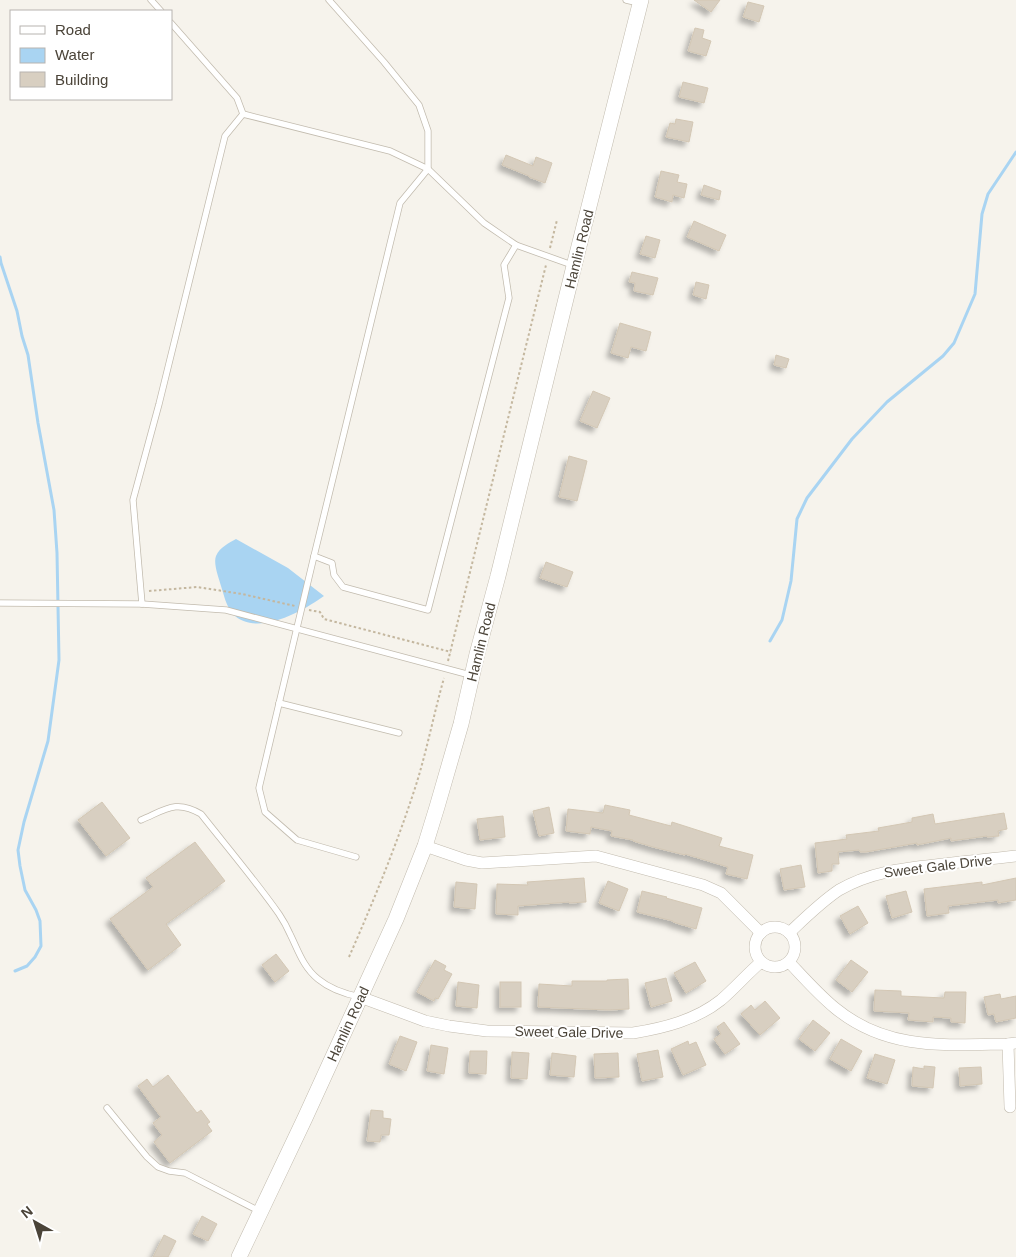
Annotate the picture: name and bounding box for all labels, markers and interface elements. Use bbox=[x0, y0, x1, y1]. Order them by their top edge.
legend bbox=[10, 10, 172, 100]
text: Road bbox=[55, 21, 91, 38]
text: Water bbox=[55, 46, 94, 63]
text: Building bbox=[55, 71, 108, 88]
street label: Hamlin Road bbox=[561, 208, 597, 290]
street label: Hamlin Road bbox=[463, 601, 499, 683]
street label: Sweet Gale Drive bbox=[883, 851, 993, 881]
street label: Hamlin Road bbox=[324, 984, 372, 1064]
street label: Sweet Gale Drive bbox=[514, 1023, 624, 1041]
north arrow bbox=[10, 1197, 60, 1247]
text: N bbox=[18, 1202, 36, 1221]

